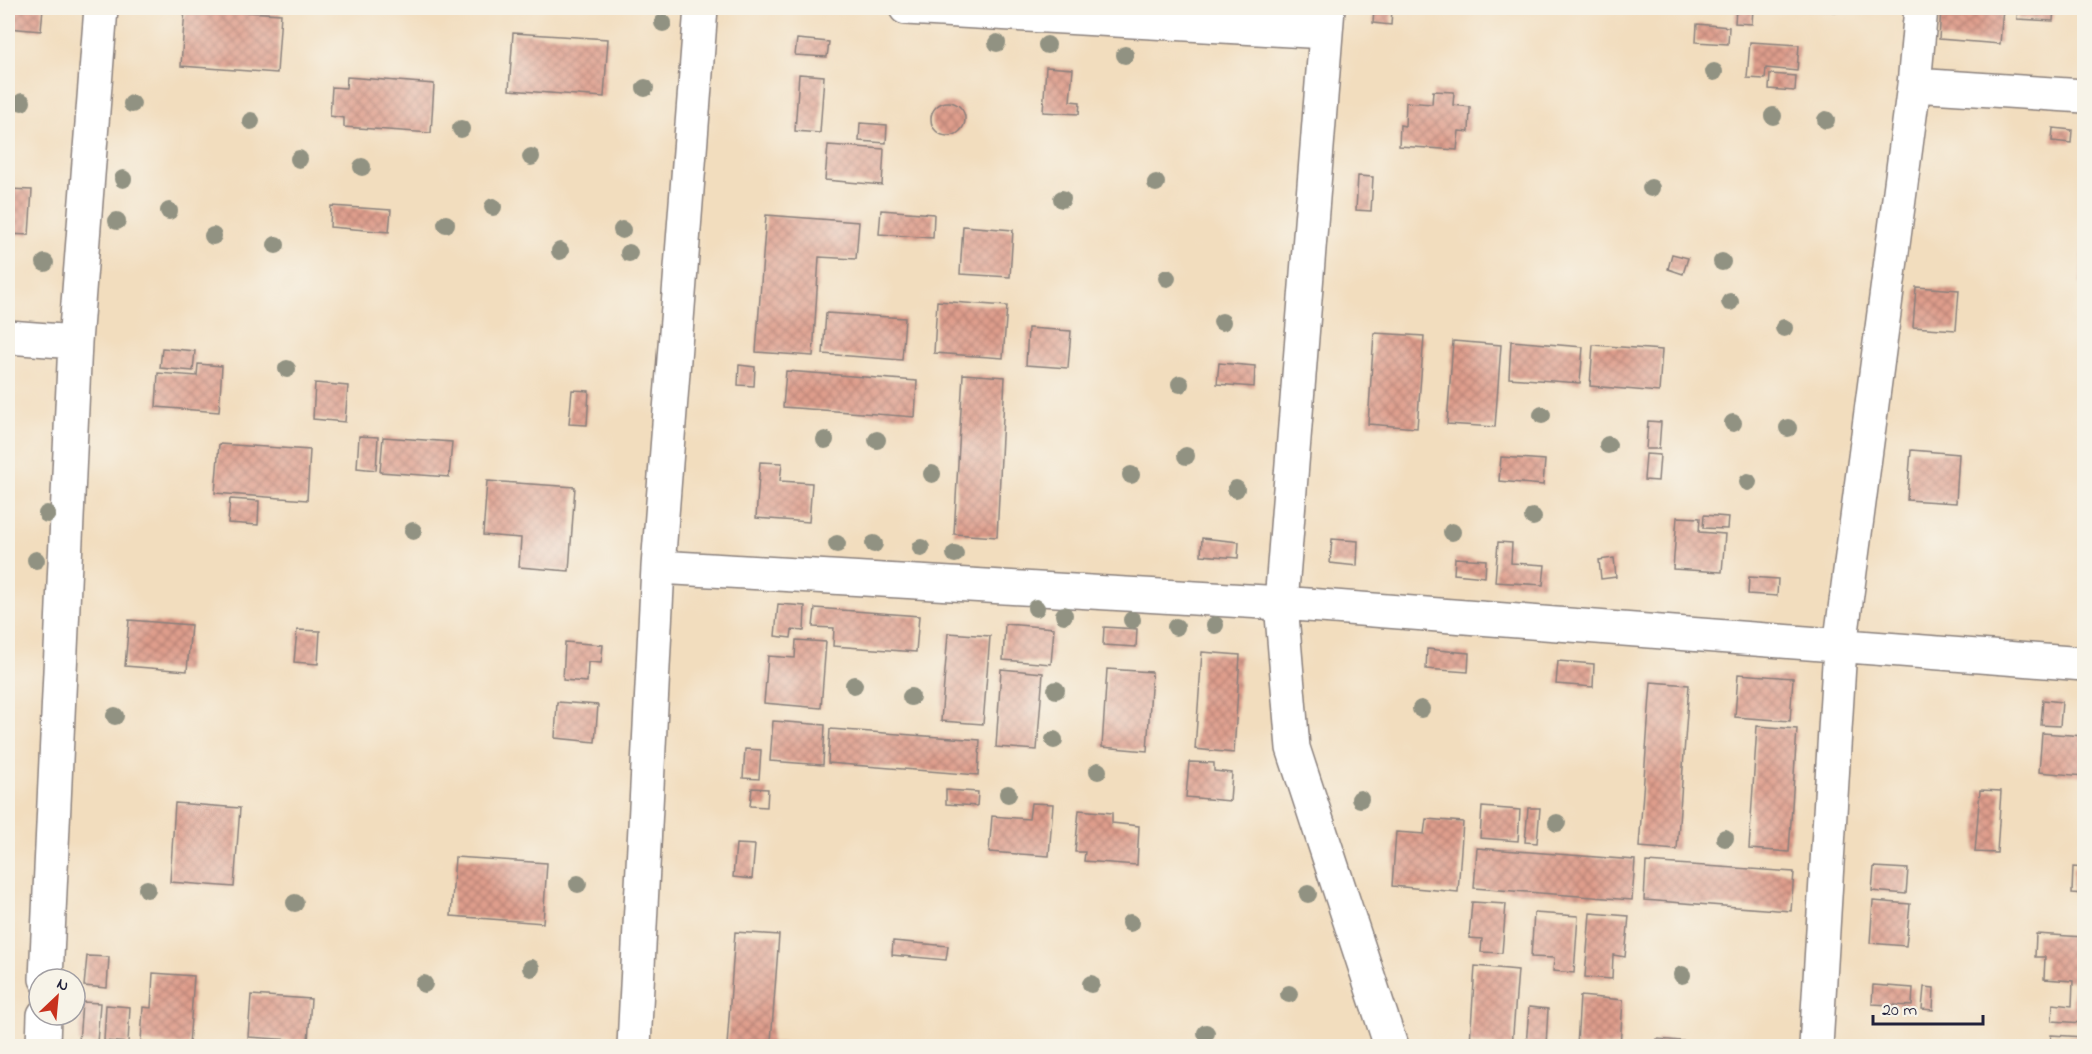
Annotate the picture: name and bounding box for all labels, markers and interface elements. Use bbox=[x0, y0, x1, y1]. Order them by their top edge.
north arrow bbox=[27, 967, 87, 1027]
text: N bbox=[53, 972, 73, 999]
scale bar bbox=[1873, 988, 1982, 1026]
text: 20 m bbox=[1882, 998, 1917, 1024]

